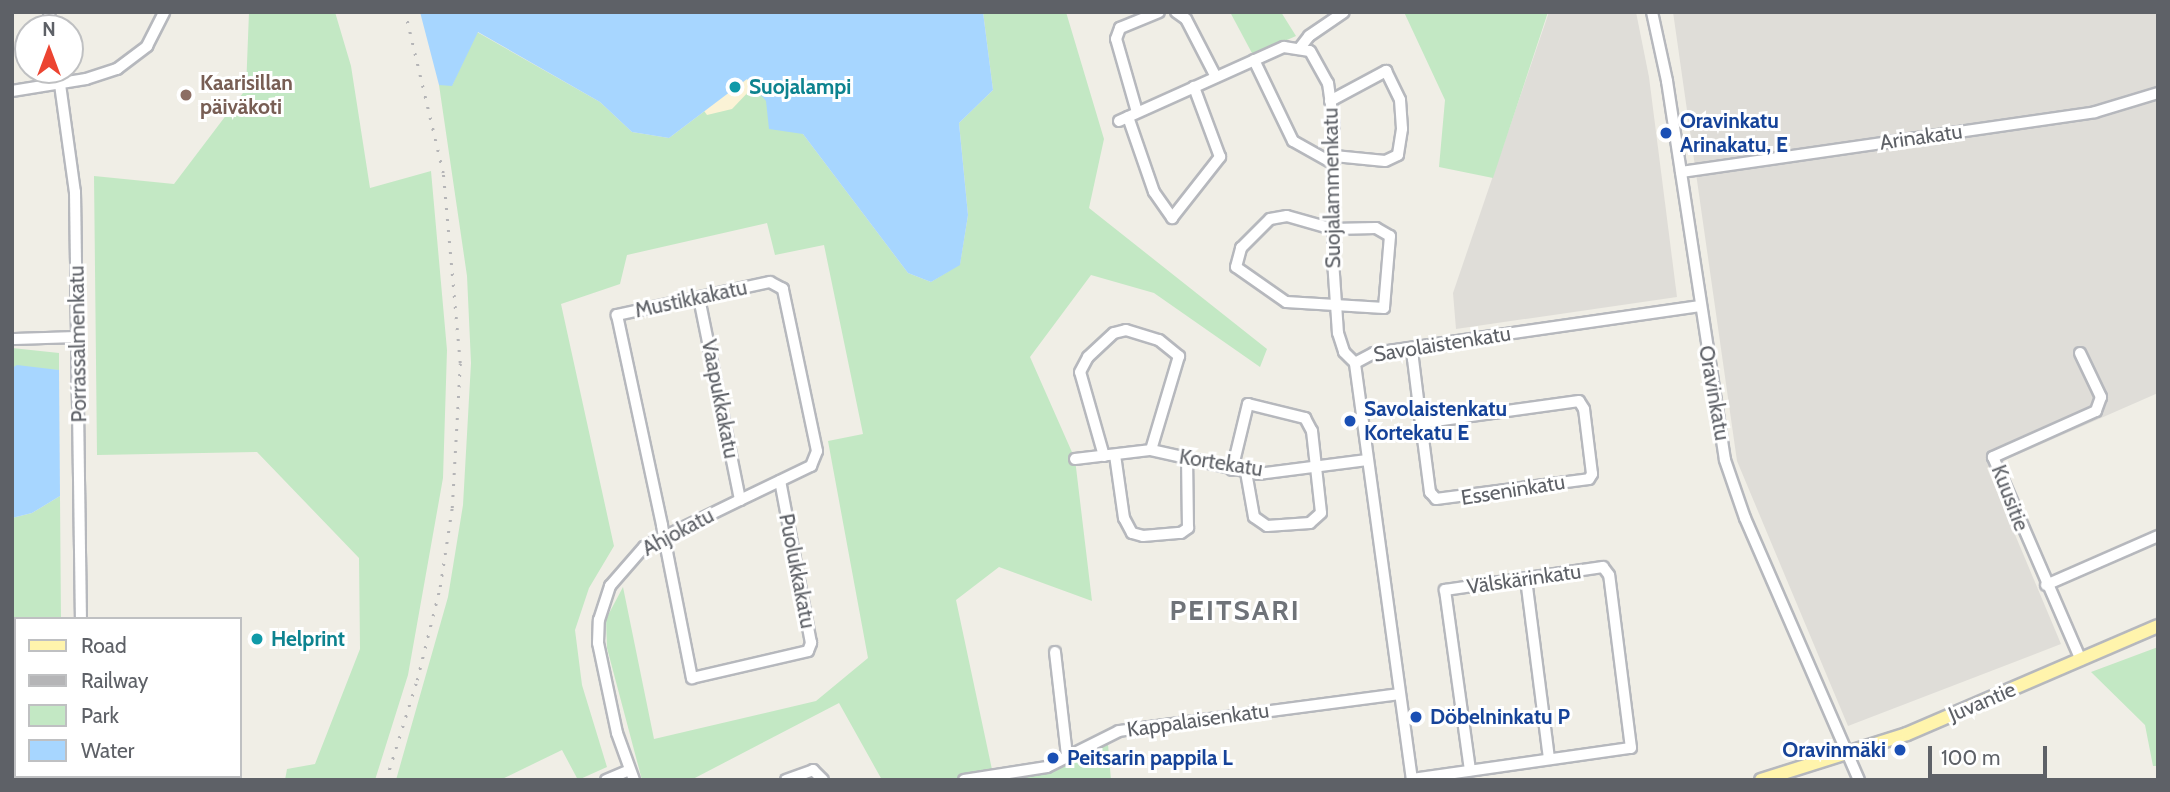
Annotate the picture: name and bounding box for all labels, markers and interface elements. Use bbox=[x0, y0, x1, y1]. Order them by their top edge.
north arrow bbox=[14, 14, 84, 84]
text: N bbox=[42, 18, 56, 41]
place label: Kaarisillan päiväkoti bbox=[200, 70, 293, 120]
place label: Suojalampi bbox=[749, 74, 851, 100]
marker: Suojalampi bbox=[727, 79, 743, 95]
marker: Kaarisillan päiväkoti bbox=[178, 87, 194, 103]
street label: Suojalammenkatu bbox=[1318, 107, 1346, 269]
place label: Oravinkatu Arinakatu, E bbox=[1680, 108, 1788, 158]
street label: Arinakatu bbox=[1878, 119, 1964, 155]
marker: Oravinkatu Arinakatu, E bbox=[1658, 125, 1674, 141]
street label: Porrassalmenkatu bbox=[64, 265, 92, 423]
street label: Mustikkakatu bbox=[633, 275, 749, 323]
street label: Savolaistenkatu bbox=[1372, 321, 1512, 367]
street label: Vaapukkakatu bbox=[696, 337, 744, 461]
street label: Oravinkatu bbox=[1693, 344, 1735, 442]
place label: Savolaistenkatu Kortekatu E bbox=[1364, 396, 1507, 446]
marker: Savolaistenkatu Kortekatu E bbox=[1342, 413, 1358, 429]
street label: Kortekatu bbox=[1177, 444, 1265, 482]
street label: Kuusitie bbox=[1986, 461, 2034, 535]
street label: Esseninkatu bbox=[1459, 469, 1567, 511]
street label: Ahjokatu bbox=[638, 503, 718, 561]
street label: Puolukkakatu bbox=[774, 511, 820, 631]
street label: Välskärinkatu bbox=[1465, 559, 1583, 599]
district label: PEITSARI bbox=[1170, 593, 1300, 627]
legend bbox=[14, 617, 242, 778]
place label: Helprint bbox=[271, 626, 345, 652]
marker: Helprint bbox=[249, 631, 265, 647]
text: Road bbox=[81, 633, 127, 658]
text: Railway bbox=[81, 668, 148, 693]
street label: Juvantie bbox=[1945, 677, 2019, 727]
street label: Kappalaisenkatu bbox=[1125, 698, 1271, 742]
text: Park bbox=[81, 703, 119, 728]
place label: Döbelninkatu P bbox=[1430, 704, 1570, 730]
marker: Döbelninkatu P bbox=[1408, 709, 1424, 725]
scale bar bbox=[1932, 732, 2051, 776]
place label: Oravinmäki bbox=[1782, 737, 1886, 763]
text: Water bbox=[81, 738, 134, 763]
marker: Oravinmäki bbox=[1892, 742, 1908, 758]
place label: Peitsarin pappila L bbox=[1067, 745, 1233, 771]
text: 100 m bbox=[1941, 745, 2000, 770]
marker: Peitsarin pappila L bbox=[1045, 750, 1061, 766]

